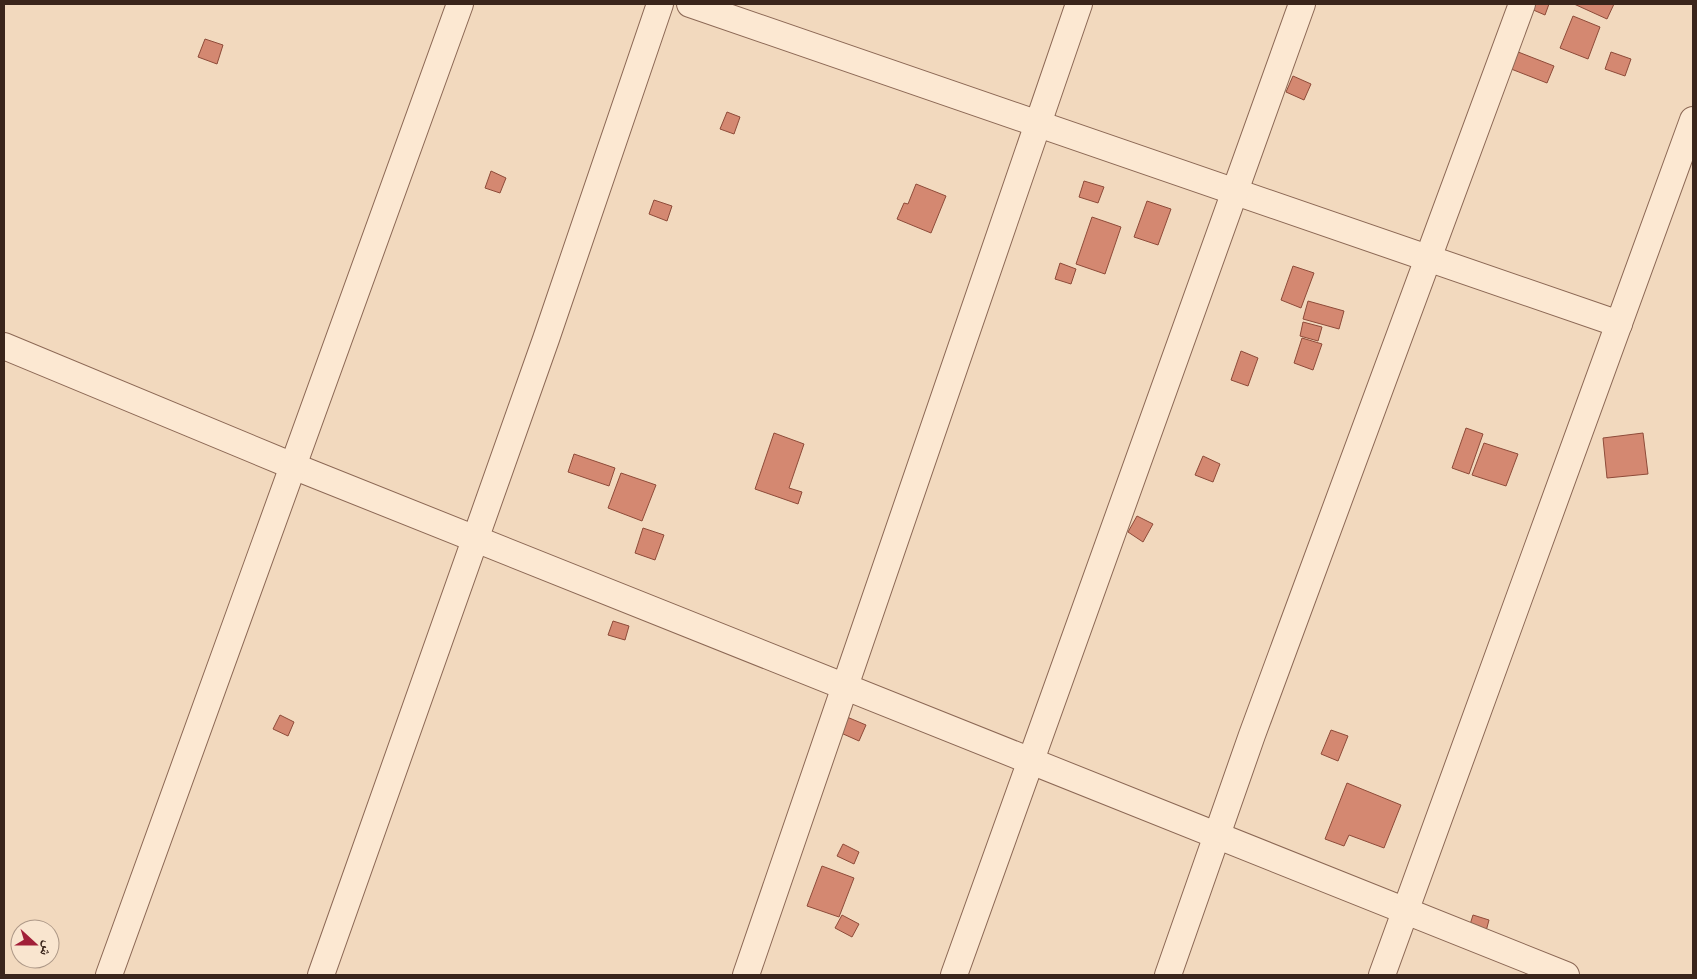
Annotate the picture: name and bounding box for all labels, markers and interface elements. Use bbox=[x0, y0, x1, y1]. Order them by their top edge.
north arrow bbox=[10, 919, 60, 969]
text: ش bbox=[35, 938, 59, 959]

